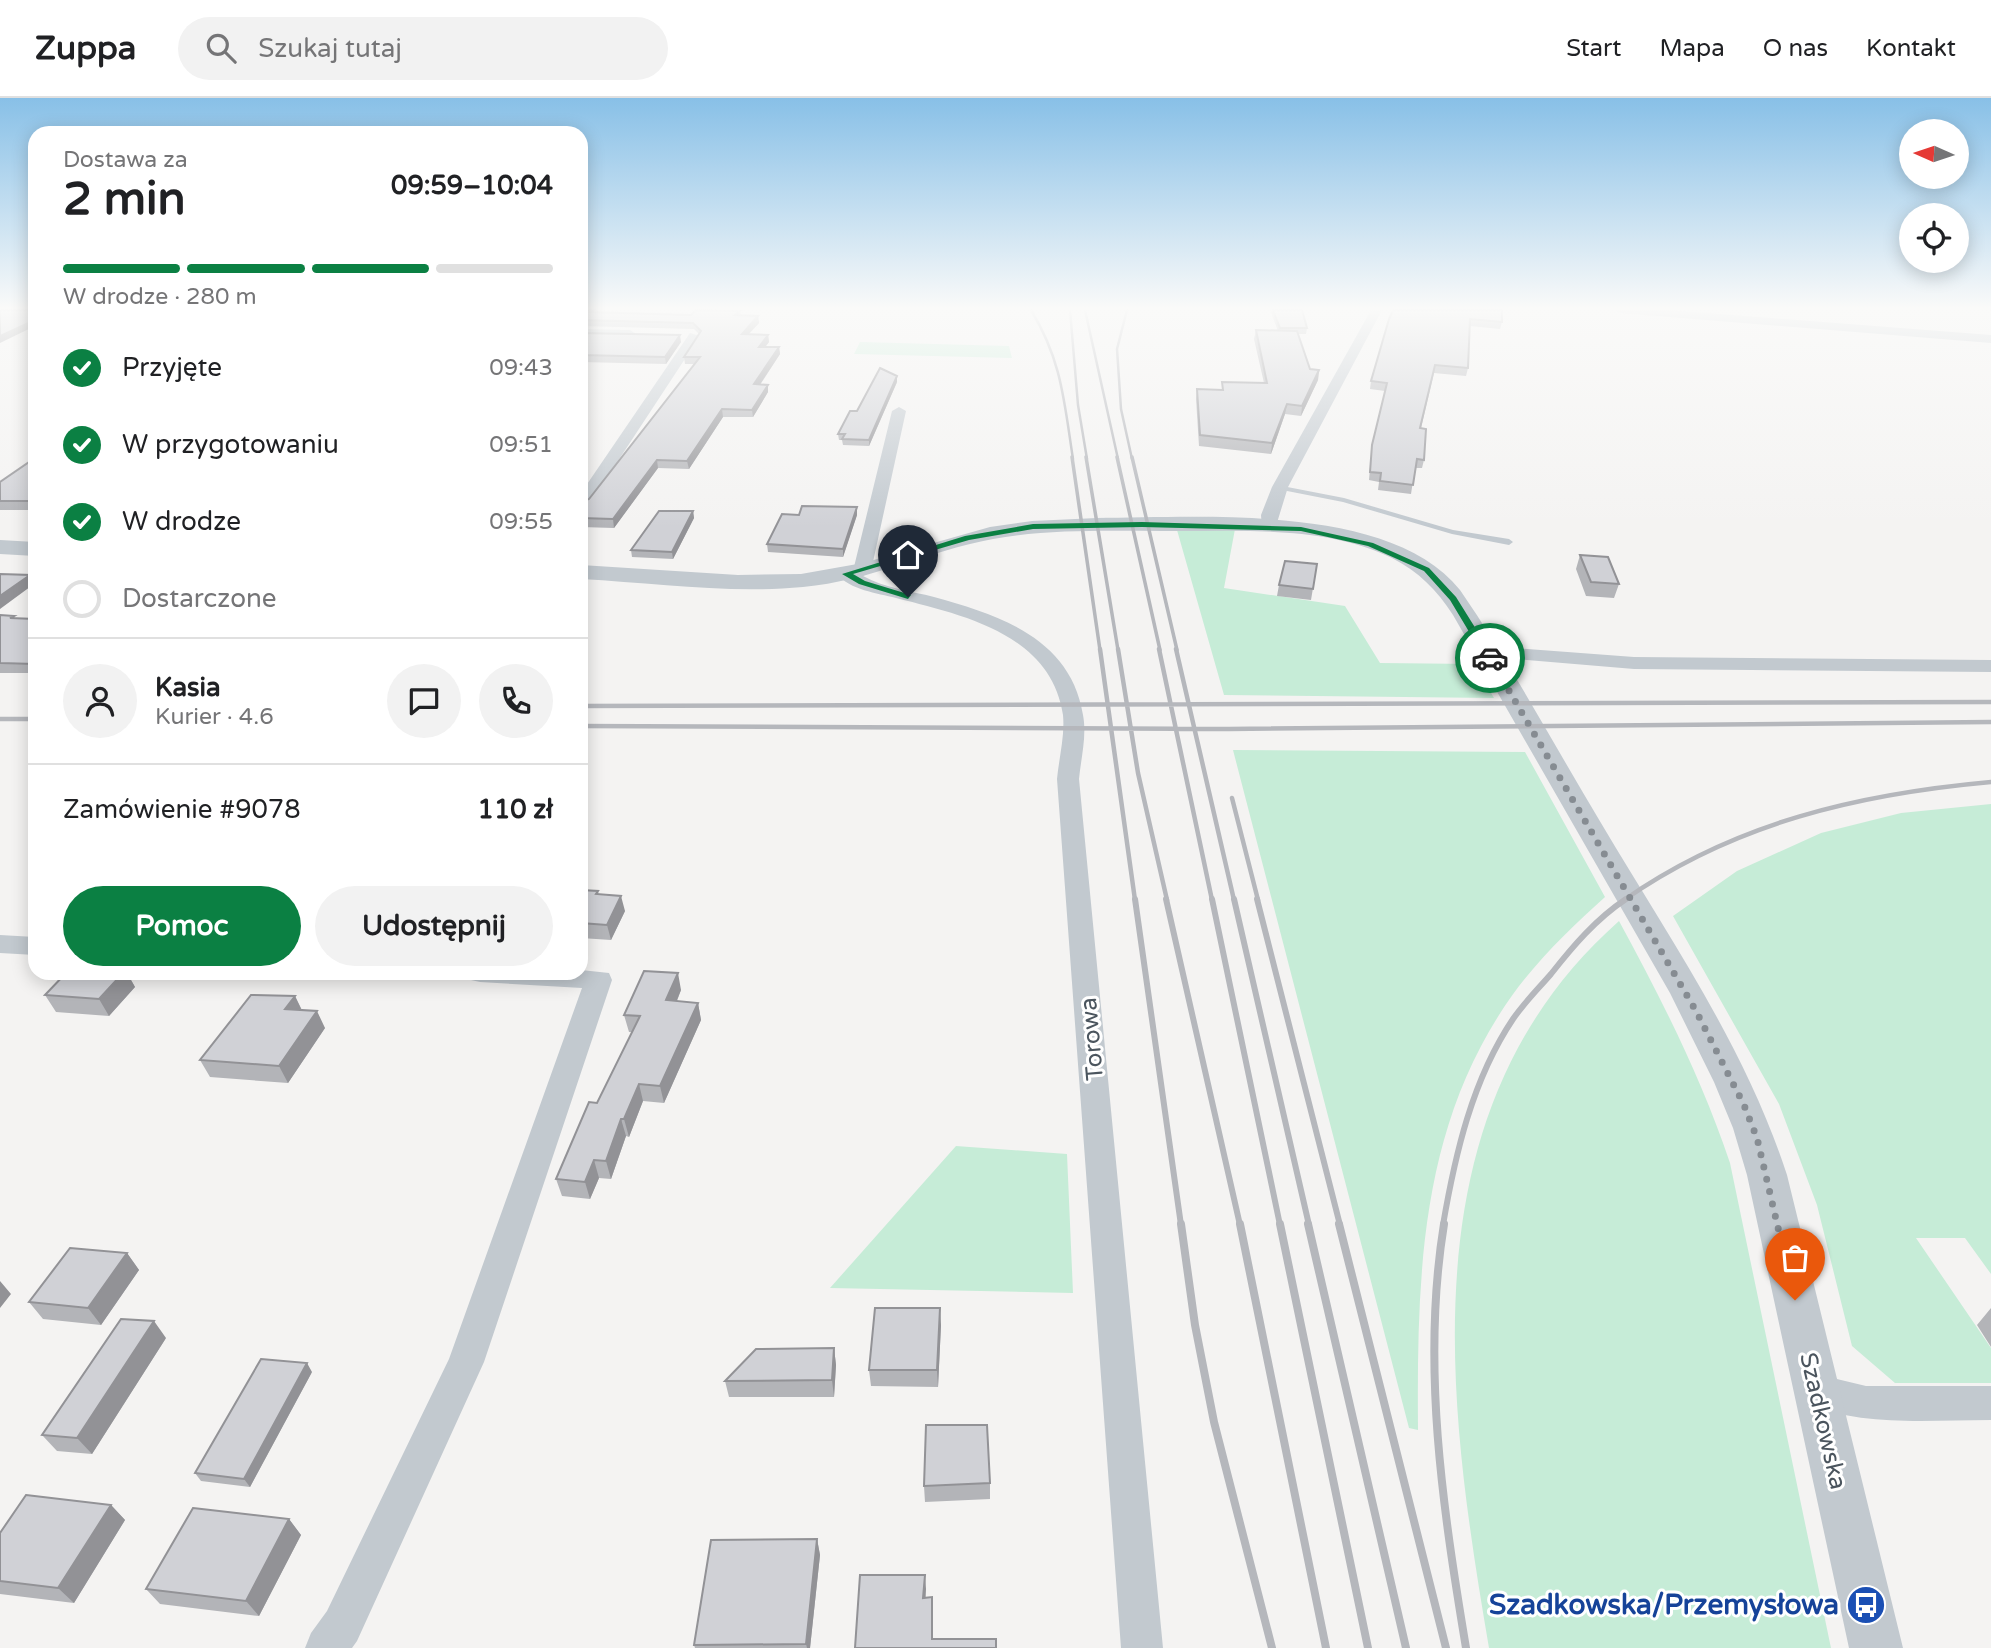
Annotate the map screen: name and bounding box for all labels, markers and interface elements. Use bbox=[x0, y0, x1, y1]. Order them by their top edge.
search box bbox=[178, 17, 668, 80]
text: Zuppa bbox=[35, 29, 136, 68]
icon: search bbox=[202, 29, 240, 67]
text: Szukaj tutaj bbox=[258, 33, 402, 64]
text: Start bbox=[1566, 34, 1621, 63]
text: Mapa bbox=[1659, 34, 1725, 63]
text: O nas bbox=[1763, 34, 1828, 63]
text: Kontakt bbox=[1866, 34, 1956, 63]
north arrow bbox=[1899, 119, 1969, 189]
map controls bbox=[1899, 119, 1969, 273]
text: Dostawa za bbox=[63, 146, 188, 174]
text: 09:59–10:04 bbox=[391, 170, 553, 201]
text: 2 min bbox=[63, 172, 186, 227]
button: locate bbox=[1899, 203, 1969, 273]
text: W drodze · 280 m bbox=[63, 283, 257, 311]
icon: check bbox=[63, 349, 101, 387]
text: Przyjęte bbox=[122, 352, 222, 383]
text: 09:43 bbox=[489, 354, 553, 382]
icon: check bbox=[63, 426, 101, 464]
text: W przygotowaniu bbox=[122, 429, 339, 460]
text: 09:51 bbox=[489, 431, 553, 459]
icon: check bbox=[63, 503, 101, 541]
text: W drodze bbox=[122, 506, 241, 537]
text: 09:55 bbox=[489, 508, 553, 536]
pin bbox=[878, 525, 938, 597]
icon: home bbox=[889, 536, 927, 574]
text: Dostarczone bbox=[122, 583, 277, 614]
courier bbox=[1455, 623, 1525, 693]
icon: car bbox=[1471, 639, 1509, 677]
button: person bbox=[63, 664, 137, 738]
button: chat bbox=[387, 664, 461, 738]
button: phone bbox=[479, 664, 553, 738]
text: Kasia bbox=[155, 672, 221, 703]
text: Kurier · 4.6 bbox=[155, 703, 274, 731]
text: Zamówienie #9078 bbox=[63, 794, 300, 825]
text: 110 zł bbox=[478, 794, 553, 825]
button: Pomoc bbox=[63, 886, 301, 966]
button: Udostępnij bbox=[315, 886, 553, 966]
street label: Torowa bbox=[1074, 996, 1110, 1082]
pin bbox=[1765, 1228, 1825, 1300]
icon: bag bbox=[1776, 1239, 1814, 1277]
street label: Szadkowska bbox=[1793, 1350, 1853, 1492]
bus stop icon: Szadkowska/Przemysłowa bbox=[1845, 1584, 1887, 1626]
place label: Szadkowska/Przemysłowa bbox=[1489, 1588, 1839, 1622]

